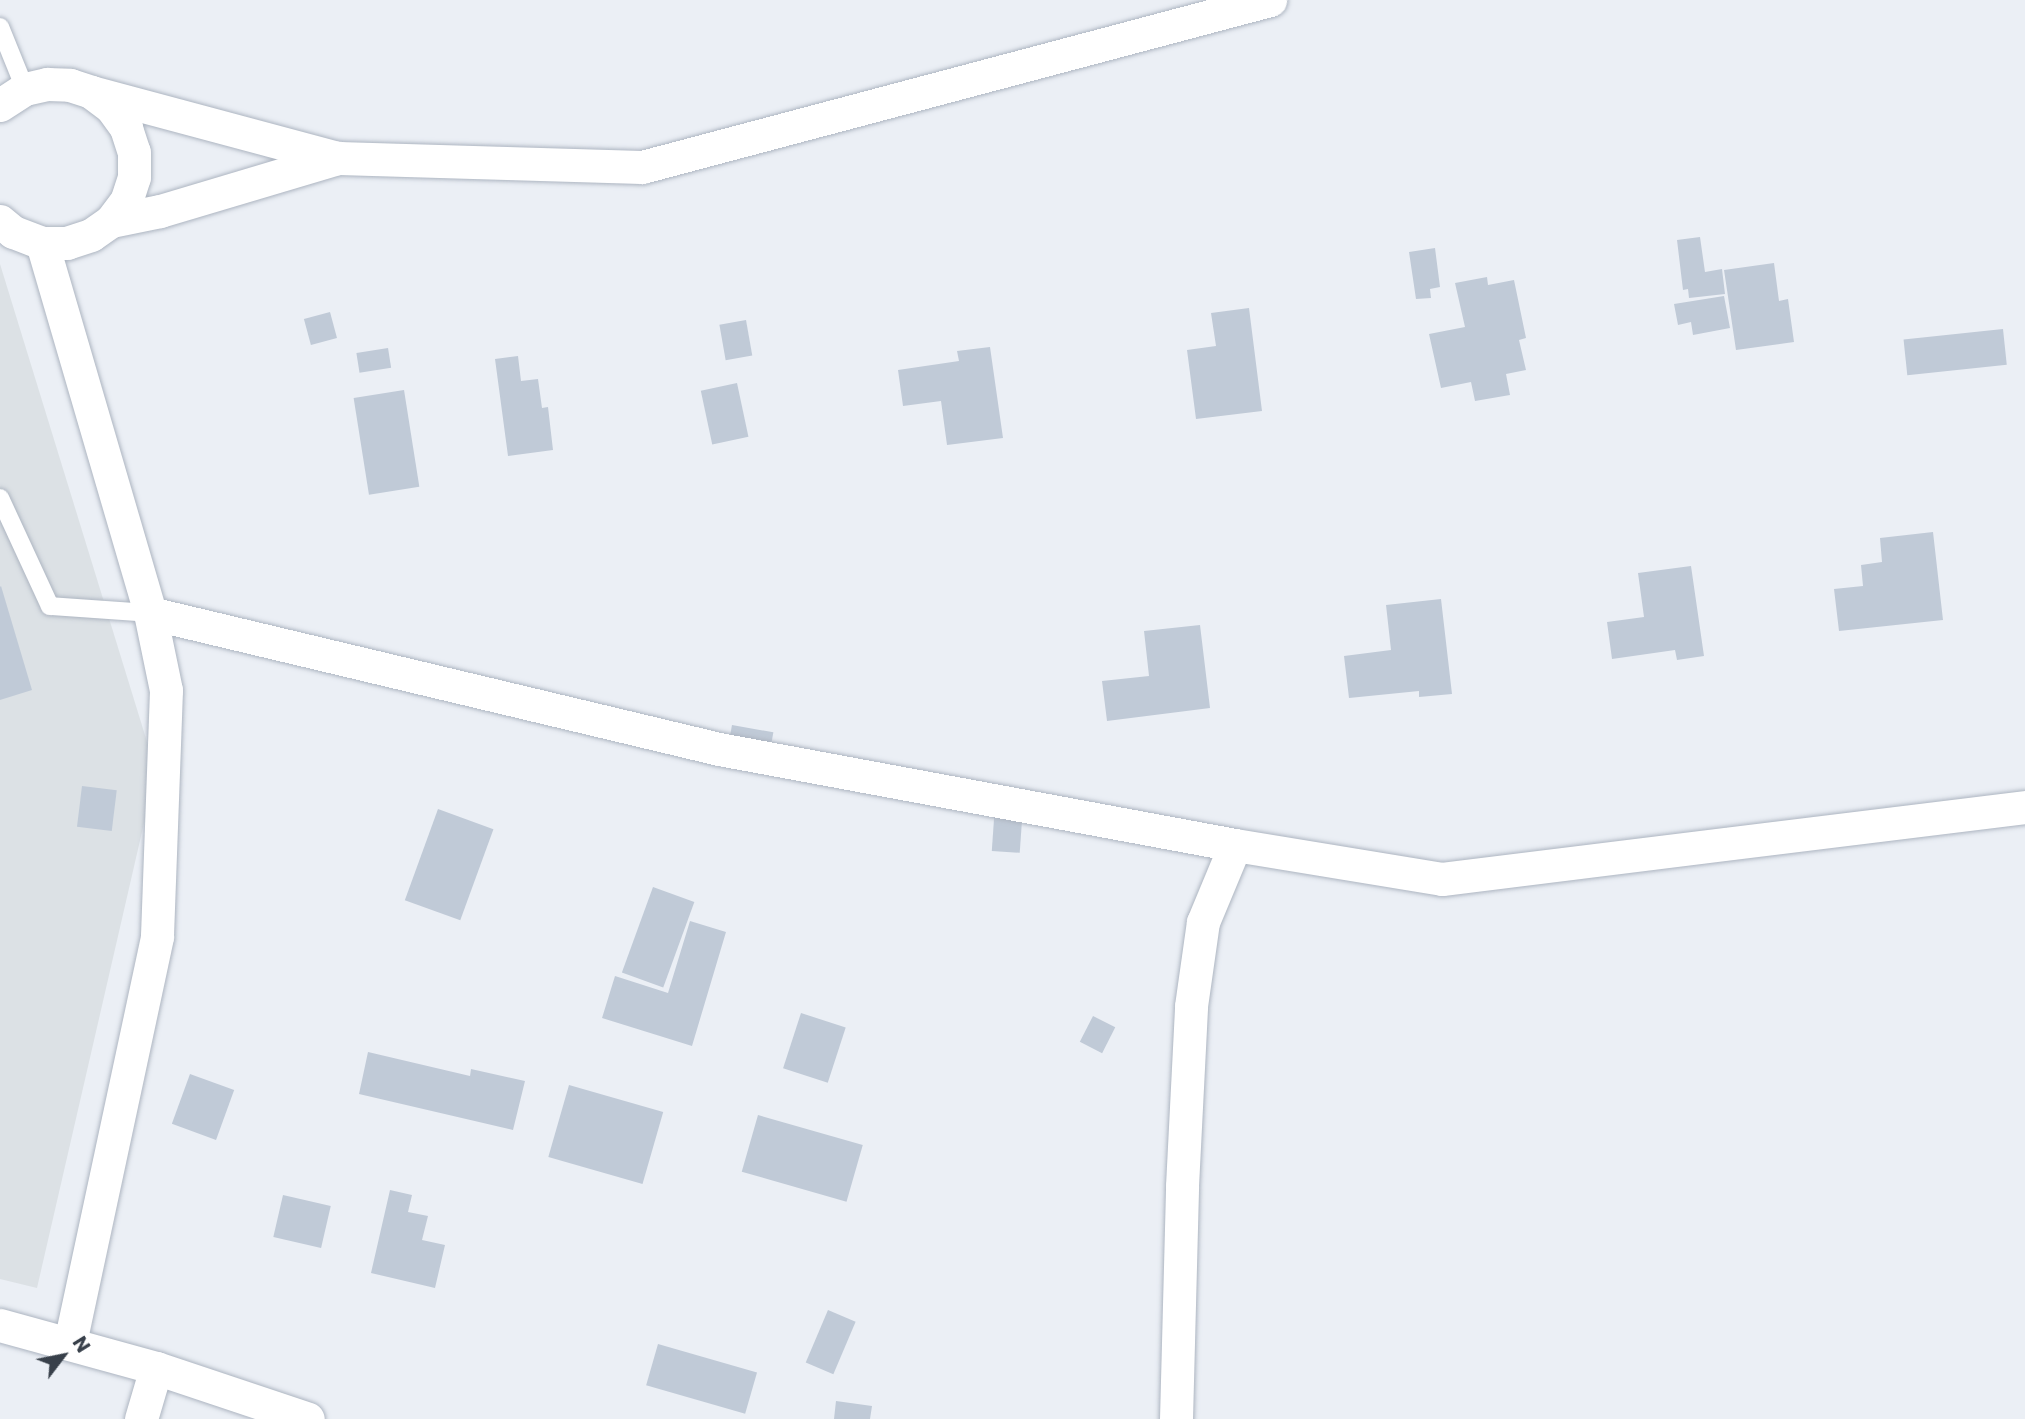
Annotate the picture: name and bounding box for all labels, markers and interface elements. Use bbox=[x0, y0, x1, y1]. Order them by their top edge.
north arrow bbox=[28, 1321, 98, 1391]
text: N bbox=[66, 1331, 96, 1358]

